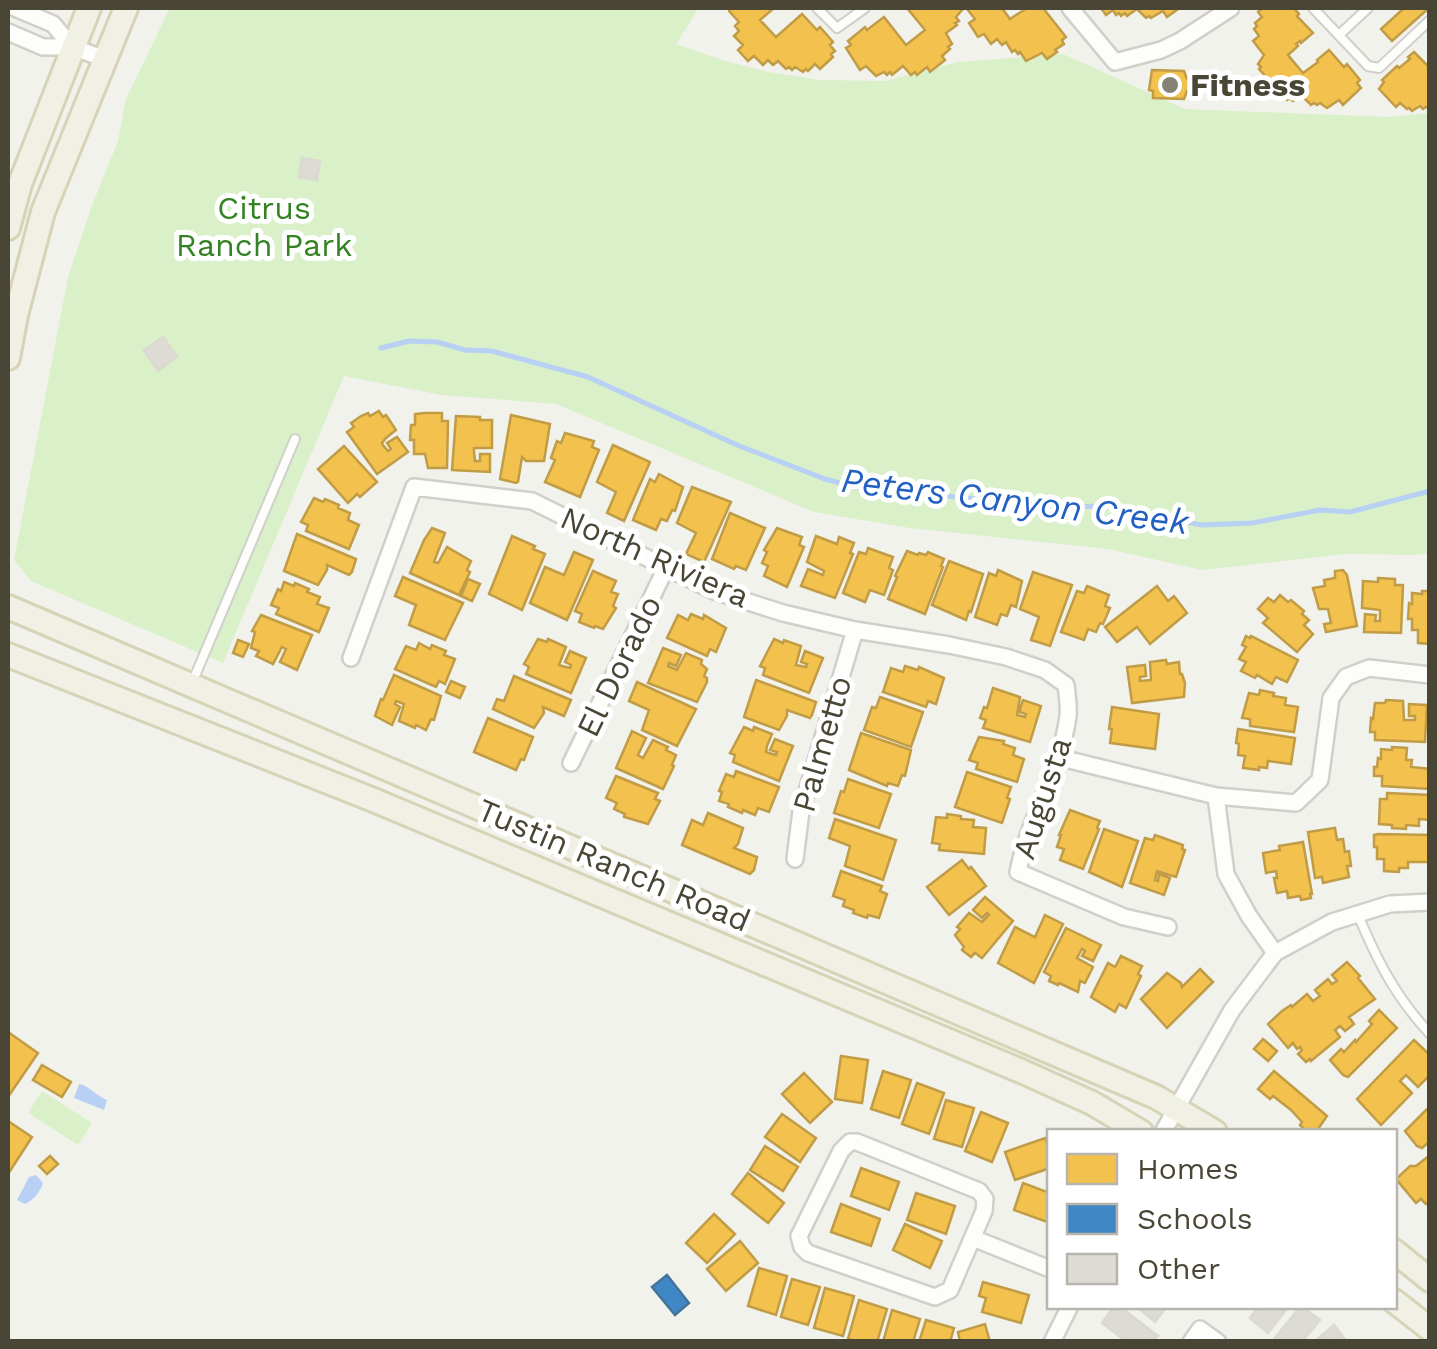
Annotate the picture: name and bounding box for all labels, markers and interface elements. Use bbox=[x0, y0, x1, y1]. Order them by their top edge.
place label: Fitness bbox=[1190, 66, 1305, 104]
marker: Fitness bbox=[1159, 74, 1181, 96]
park label: Citrus Ranch Park bbox=[176, 189, 352, 264]
water label: Peters Canyon Creek bbox=[839, 459, 1192, 543]
street label: North Riviera bbox=[555, 498, 755, 616]
street label: El Dorado bbox=[569, 589, 669, 743]
street label: Palmetto bbox=[784, 672, 860, 816]
street label: Augusta bbox=[1005, 732, 1079, 864]
street label: Tustin Ranch Road bbox=[472, 790, 756, 940]
legend bbox=[1047, 1129, 1397, 1309]
text: Homes bbox=[1137, 1151, 1239, 1186]
text: Schools bbox=[1137, 1201, 1253, 1236]
text: Other bbox=[1137, 1251, 1220, 1286]

